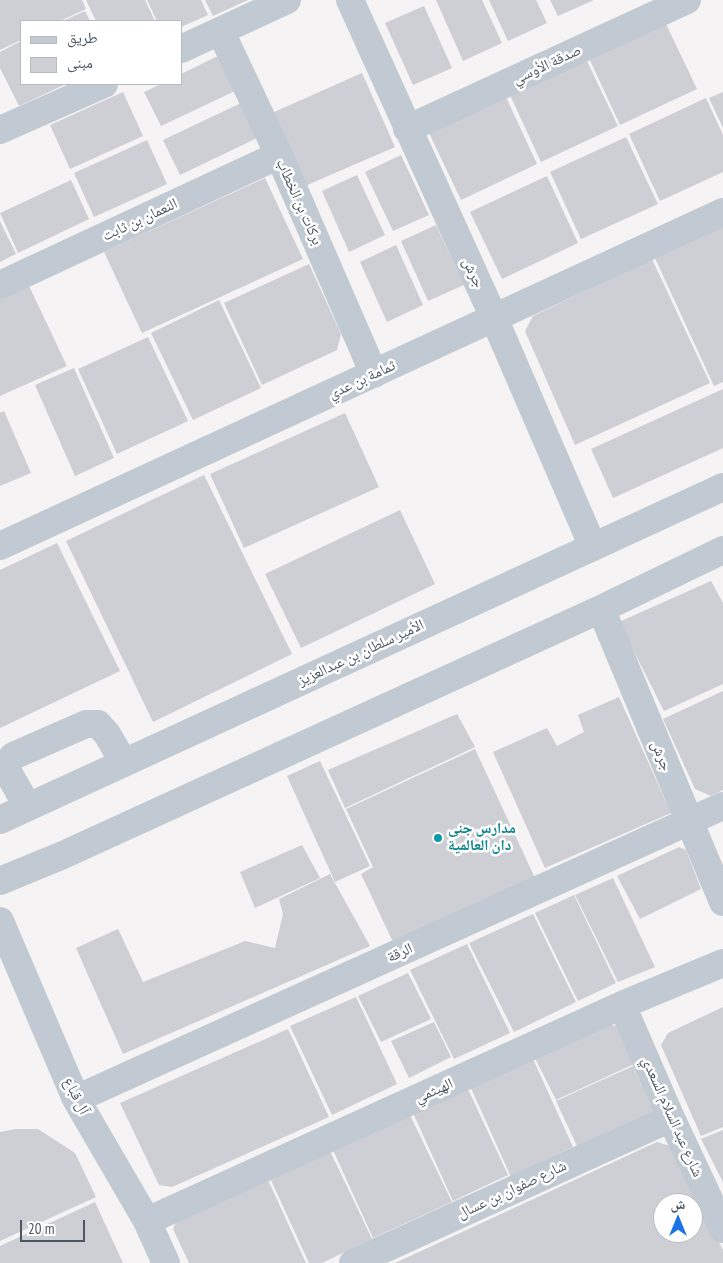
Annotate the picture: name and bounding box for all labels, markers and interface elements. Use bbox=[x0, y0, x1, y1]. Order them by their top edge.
legend bbox=[20, 20, 182, 85]
text: طريق bbox=[67, 28, 98, 47]
street label: صدقة الأوسي bbox=[510, 41, 584, 89]
text: مبنى bbox=[67, 53, 93, 72]
street label: بركات بن الخطاب bbox=[272, 156, 326, 248]
street label: النعمان بن ثابت bbox=[100, 195, 180, 245]
street label: جرش bbox=[458, 255, 488, 291]
street label: ثمامة بن عدي bbox=[326, 357, 398, 403]
street label: الأمير سلطان بن عبدالعزيز bbox=[295, 616, 427, 690]
street label: جرش bbox=[647, 738, 675, 774]
place label: مدارس جنى دان العالمية bbox=[448, 820, 516, 855]
marker: مدارس جنى دان العالمية bbox=[432, 832, 444, 844]
street label: الرقة bbox=[385, 940, 415, 966]
street label: شارع عبد السلام السعدي bbox=[637, 1054, 707, 1180]
street label: آل قباع bbox=[59, 1074, 93, 1118]
street label: الهيثمي bbox=[412, 1075, 456, 1107]
street label: شارع صفوان بن عسال bbox=[455, 1157, 569, 1223]
north arrow bbox=[653, 1193, 703, 1243]
text: ش bbox=[671, 1195, 685, 1213]
scale bar bbox=[22, 1210, 88, 1242]
text: 20 m bbox=[28, 1219, 54, 1238]

